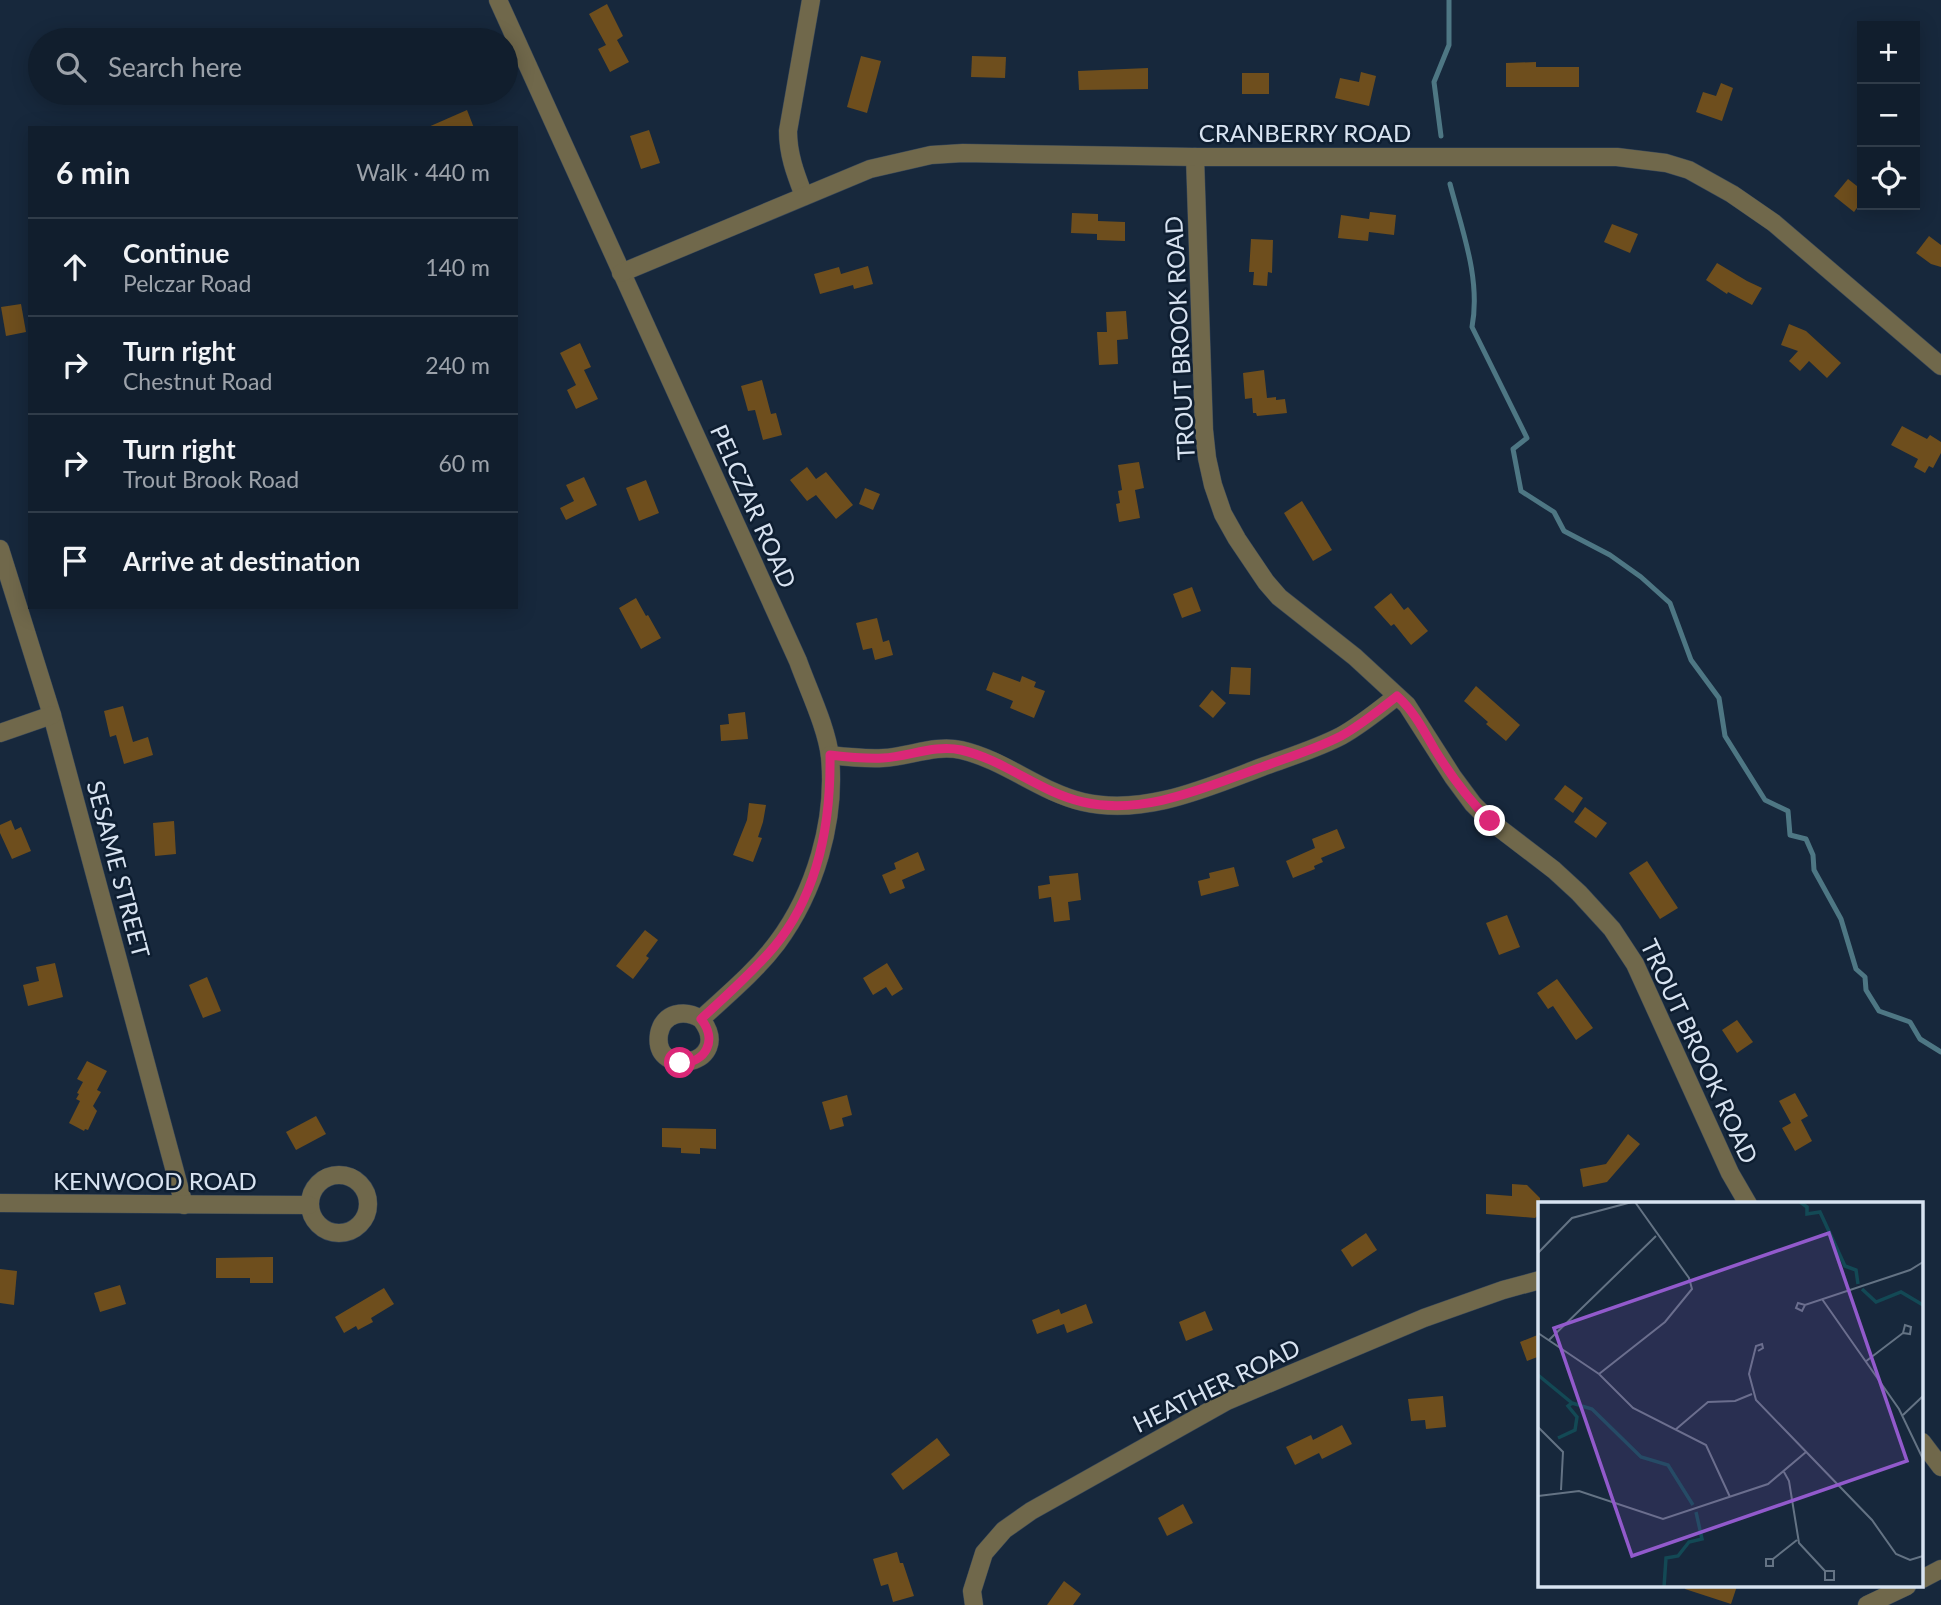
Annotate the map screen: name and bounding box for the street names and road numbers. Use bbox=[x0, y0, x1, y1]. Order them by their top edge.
street label: CRANBERRY ROAD bbox=[1199, 118, 1411, 147]
street label: TROUT BROOK ROAD bbox=[1158, 215, 1200, 461]
street label: PELCZAR ROAD bbox=[705, 420, 803, 592]
street label: SESAME STREET bbox=[81, 777, 157, 961]
street label: TROUT BROOK ROAD bbox=[1635, 934, 1765, 1168]
street label: KENWOOD ROAD bbox=[53, 1166, 257, 1195]
street label: HEATHER ROAD bbox=[1128, 1332, 1304, 1438]

